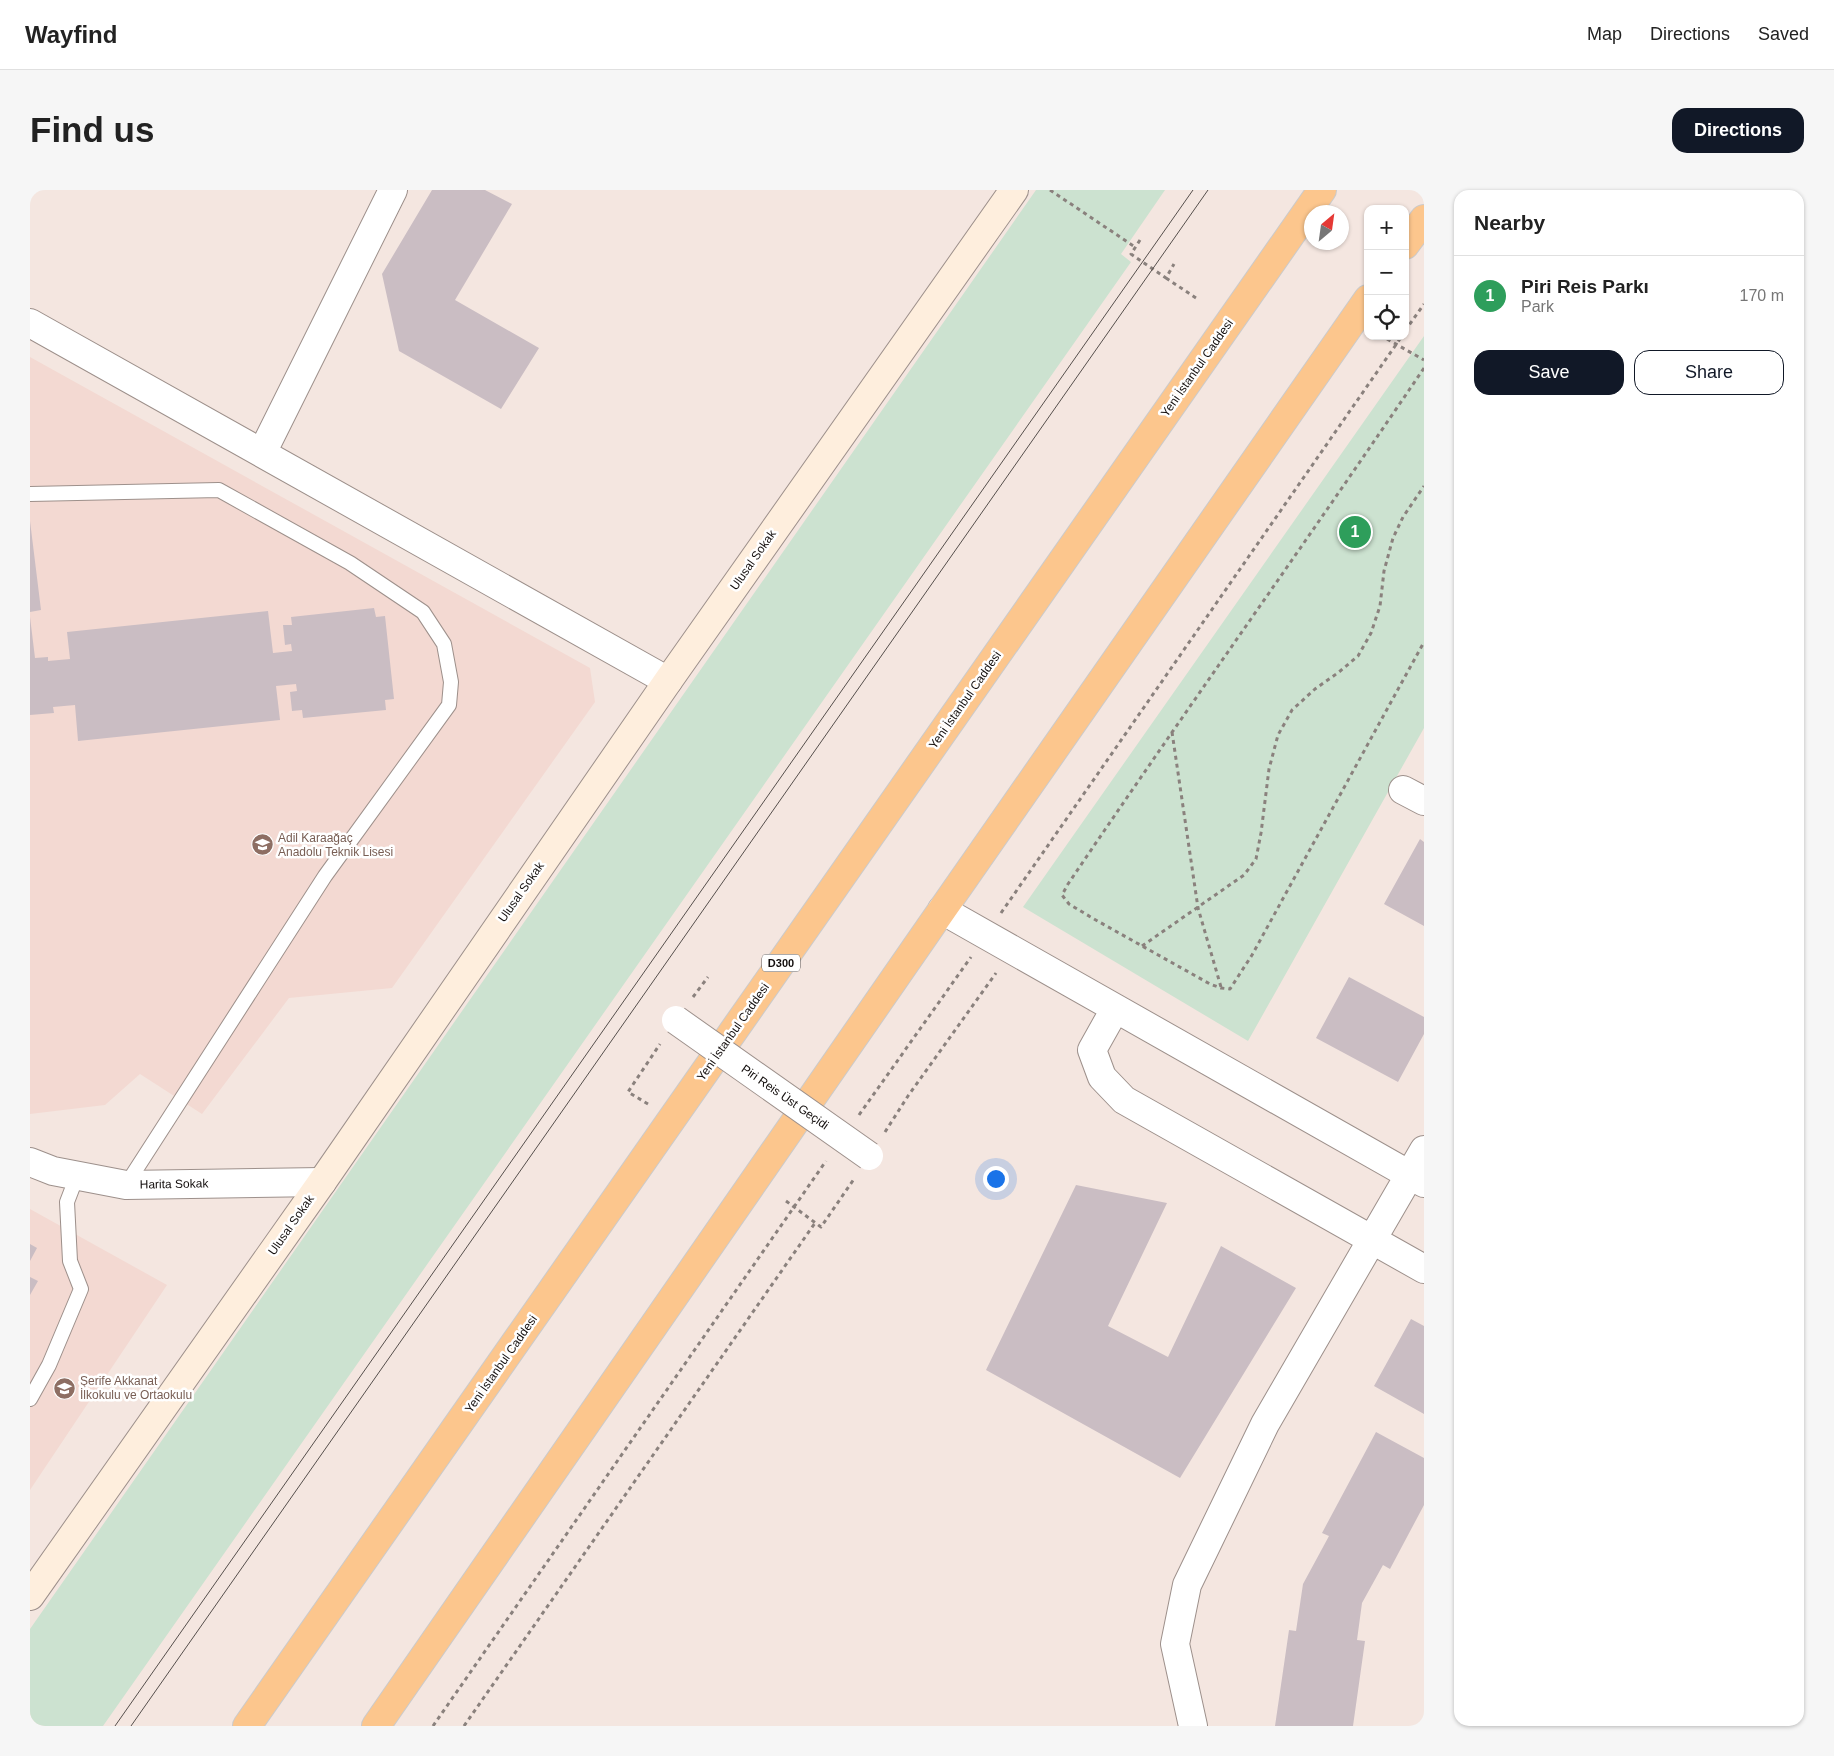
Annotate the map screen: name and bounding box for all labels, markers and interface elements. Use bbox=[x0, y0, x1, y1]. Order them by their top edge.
text: Wayfind bbox=[25, 21, 117, 48]
text: Map bbox=[1587, 24, 1622, 44]
text: Directions bbox=[1650, 24, 1730, 44]
text: Saved bbox=[1758, 24, 1809, 44]
button: Directions bbox=[1672, 108, 1804, 153]
text: Find us bbox=[30, 110, 154, 149]
north arrow bbox=[1304, 205, 1349, 250]
map controls bbox=[1364, 205, 1409, 340]
button: + bbox=[1364, 205, 1409, 250]
text: Nearby bbox=[1474, 211, 1545, 234]
button: − bbox=[1364, 250, 1409, 295]
text: Piri Reis Parkı bbox=[1521, 276, 1649, 297]
text: 1 bbox=[1486, 287, 1494, 304]
text: 170 m bbox=[1740, 287, 1784, 304]
button: locate bbox=[1364, 295, 1409, 340]
text: Park bbox=[1521, 298, 1554, 315]
street label: Yeni İstanbul Caddesi bbox=[1158, 317, 1236, 419]
button: Save bbox=[1474, 350, 1624, 395]
button: Share bbox=[1634, 350, 1784, 395]
pin: 1 bbox=[1339, 513, 1371, 551]
street label: Ulusal Sokak bbox=[727, 526, 779, 593]
street label: Yeni İstanbul Caddesi bbox=[926, 649, 1004, 751]
place label: Adil Karaağaç Anadolu Teknik Lisesi bbox=[278, 831, 393, 859]
school or university icon: Adil Karaağaç Anadolu Teknik Lisesi bbox=[250, 833, 274, 857]
street label: Ulusal Sokak bbox=[495, 858, 547, 925]
road number: D300 bbox=[762, 954, 800, 971]
street label: Yeni İstanbul Caddesi bbox=[694, 981, 772, 1083]
street label: Piri Reis Üst Geçidi bbox=[739, 1062, 831, 1132]
your location bbox=[983, 1166, 1009, 1192]
street label: Harita Sokak bbox=[140, 1176, 209, 1192]
street label: Ulusal Sokak bbox=[265, 1191, 317, 1258]
street label: Yeni İstanbul Caddesi bbox=[462, 1313, 540, 1415]
place label: Şerife Akkanat İlkokulu ve Ortaokulu bbox=[80, 1374, 192, 1402]
school or university icon: Şerife Akkanat İlkokulu ve Ortaokulu bbox=[52, 1376, 76, 1400]

